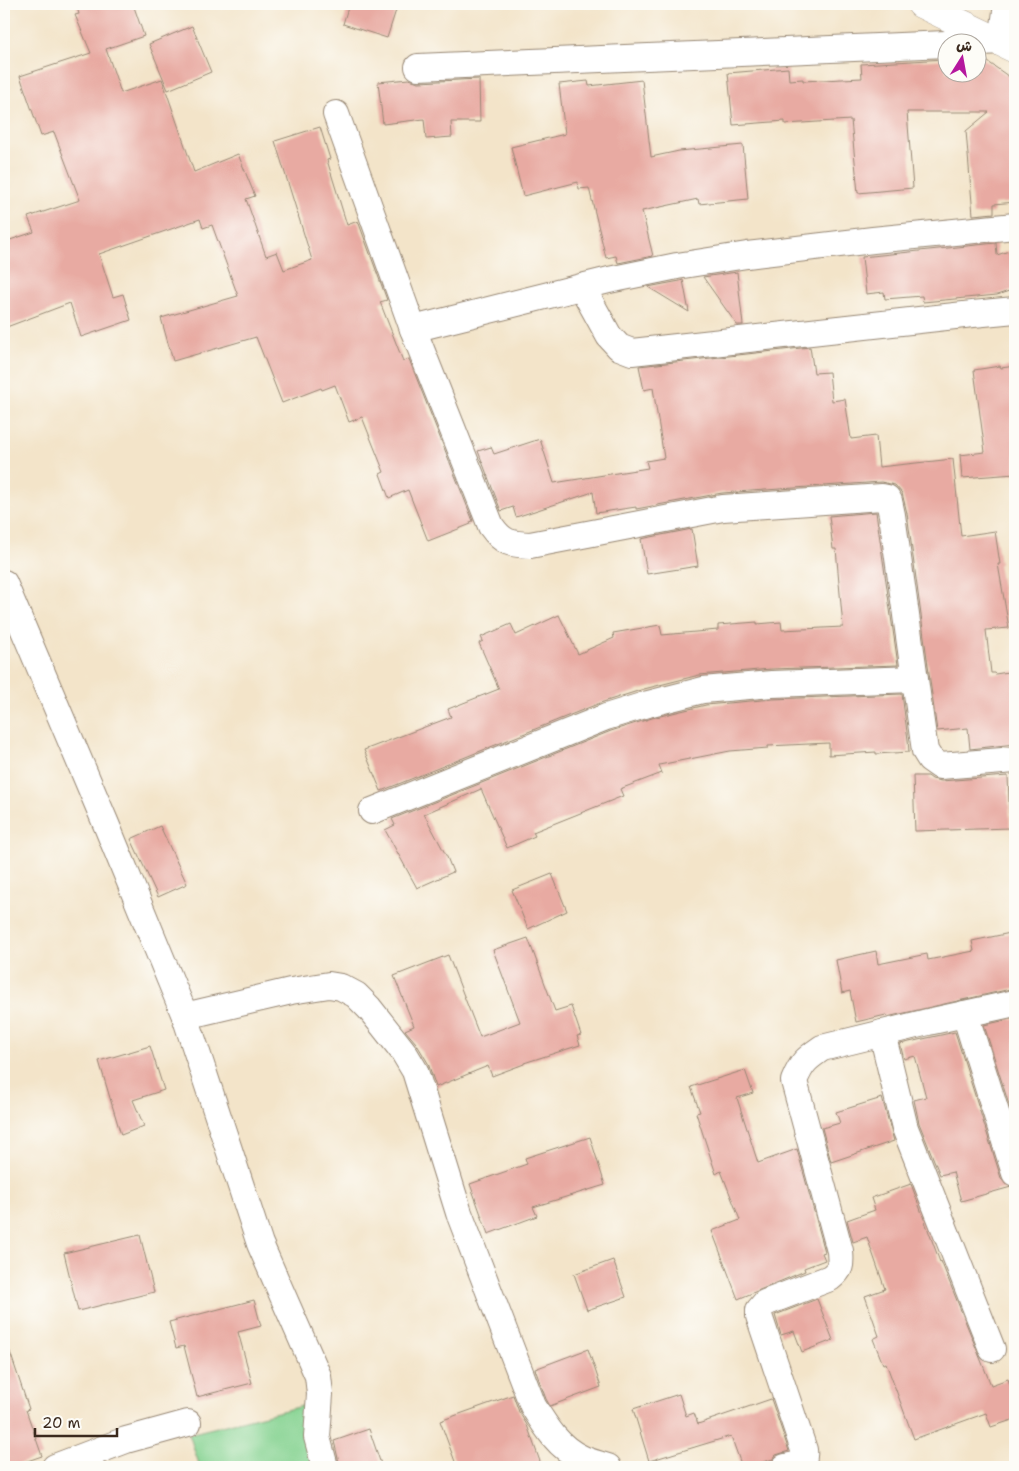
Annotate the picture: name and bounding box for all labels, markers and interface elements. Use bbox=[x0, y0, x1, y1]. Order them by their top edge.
north arrow bbox=[936, 32, 986, 82]
text: ش bbox=[955, 35, 974, 56]
scale bar bbox=[35, 1406, 118, 1438]
text: 20 m bbox=[42, 1413, 81, 1433]

